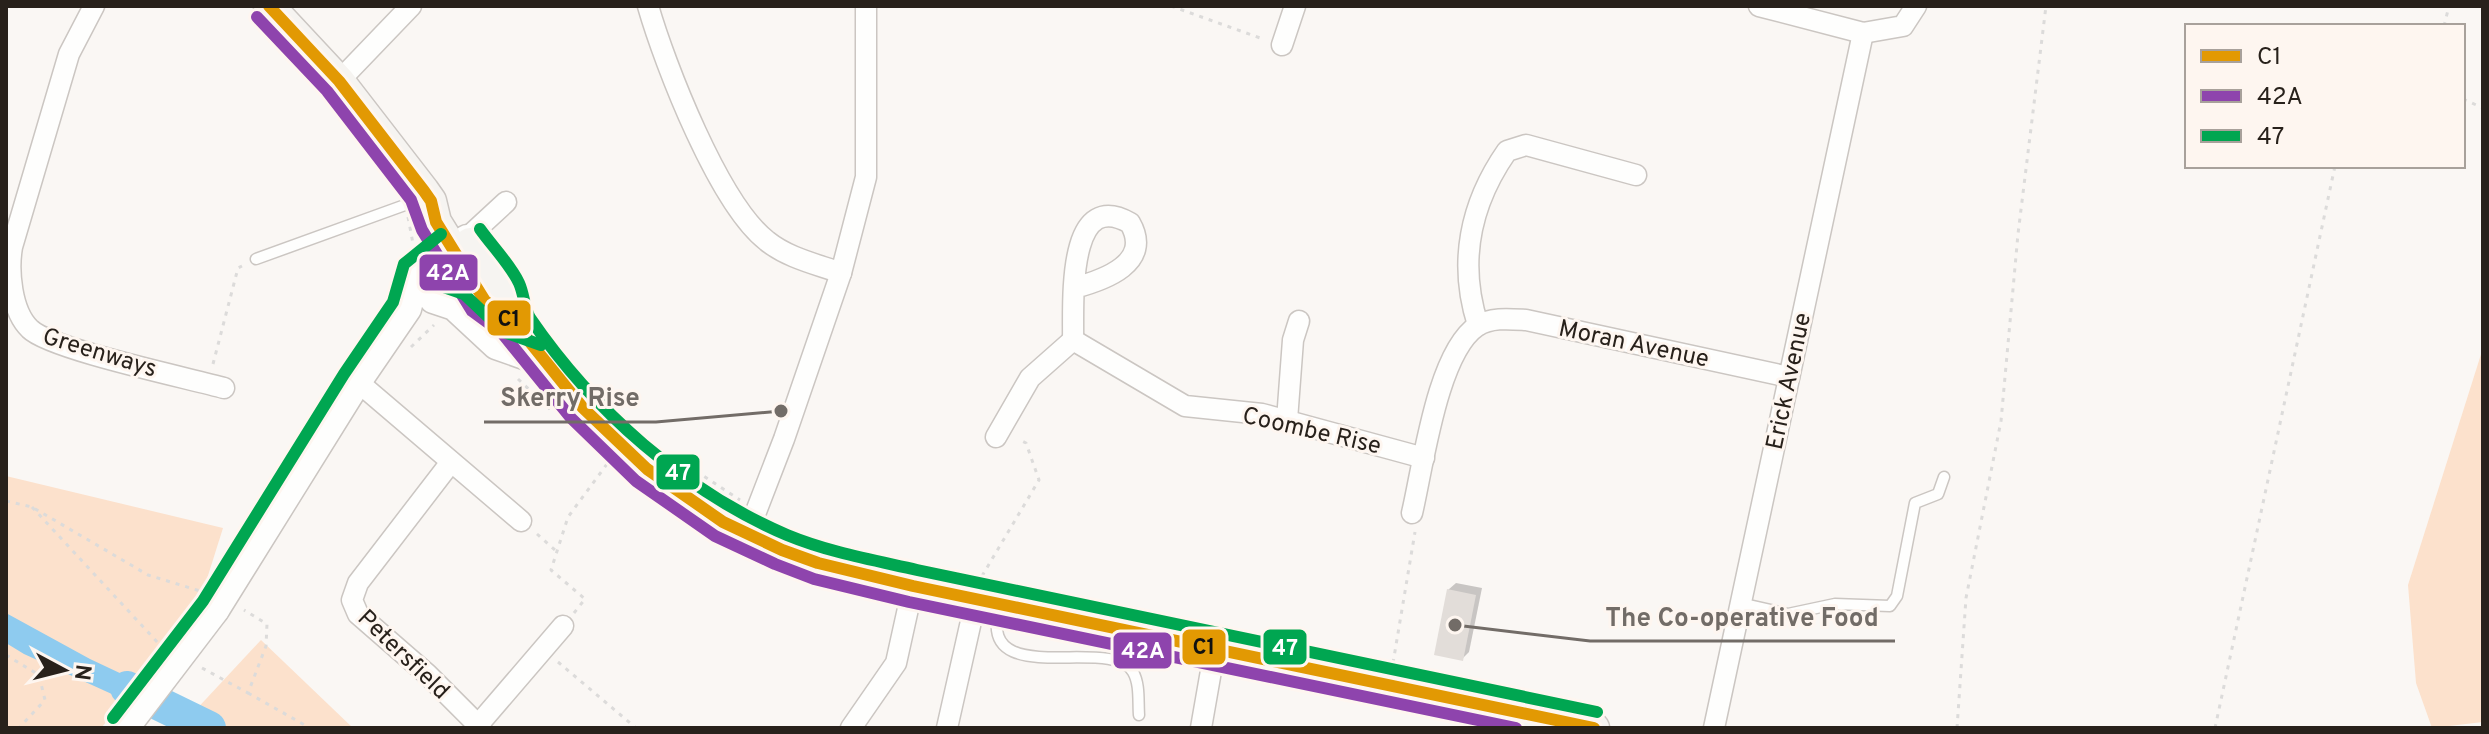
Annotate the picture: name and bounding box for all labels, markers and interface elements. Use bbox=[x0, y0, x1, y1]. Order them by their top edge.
legend bbox=[2185, 24, 2465, 168]
text: C1 bbox=[2257, 43, 2281, 73]
text: 42A bbox=[2257, 83, 2303, 113]
text: 47 bbox=[2257, 123, 2284, 153]
line badge: 42A bbox=[418, 253, 479, 292]
text: 42A bbox=[426, 261, 470, 288]
line badge: C1 bbox=[486, 299, 532, 337]
text: C1 bbox=[498, 307, 520, 334]
street label: Erick Avenue bbox=[1761, 310, 1819, 453]
street label: Moran Avenue bbox=[1556, 314, 1711, 376]
street label: Greenways bbox=[39, 322, 160, 386]
callout: Skerry Rise bbox=[484, 372, 656, 422]
text: Skerry Rise bbox=[500, 383, 640, 416]
street label: Coombe Rise bbox=[1239, 401, 1384, 462]
line badge: 47 bbox=[655, 453, 701, 491]
text: 47 bbox=[665, 461, 691, 488]
callout: The Co-operative Food bbox=[1590, 591, 1895, 641]
text: The Co-operative Food bbox=[1605, 603, 1879, 636]
street label: Petersfield bbox=[350, 604, 455, 707]
line badge: C1 bbox=[1181, 628, 1227, 666]
line badge: 47 bbox=[1262, 628, 1308, 666]
north arrow bbox=[24, 630, 104, 710]
line badge: 42A bbox=[1112, 631, 1173, 670]
text: C1 bbox=[1193, 635, 1215, 662]
text: 47 bbox=[1272, 636, 1298, 663]
text: 42A bbox=[1121, 639, 1165, 666]
text: N bbox=[67, 663, 96, 682]

